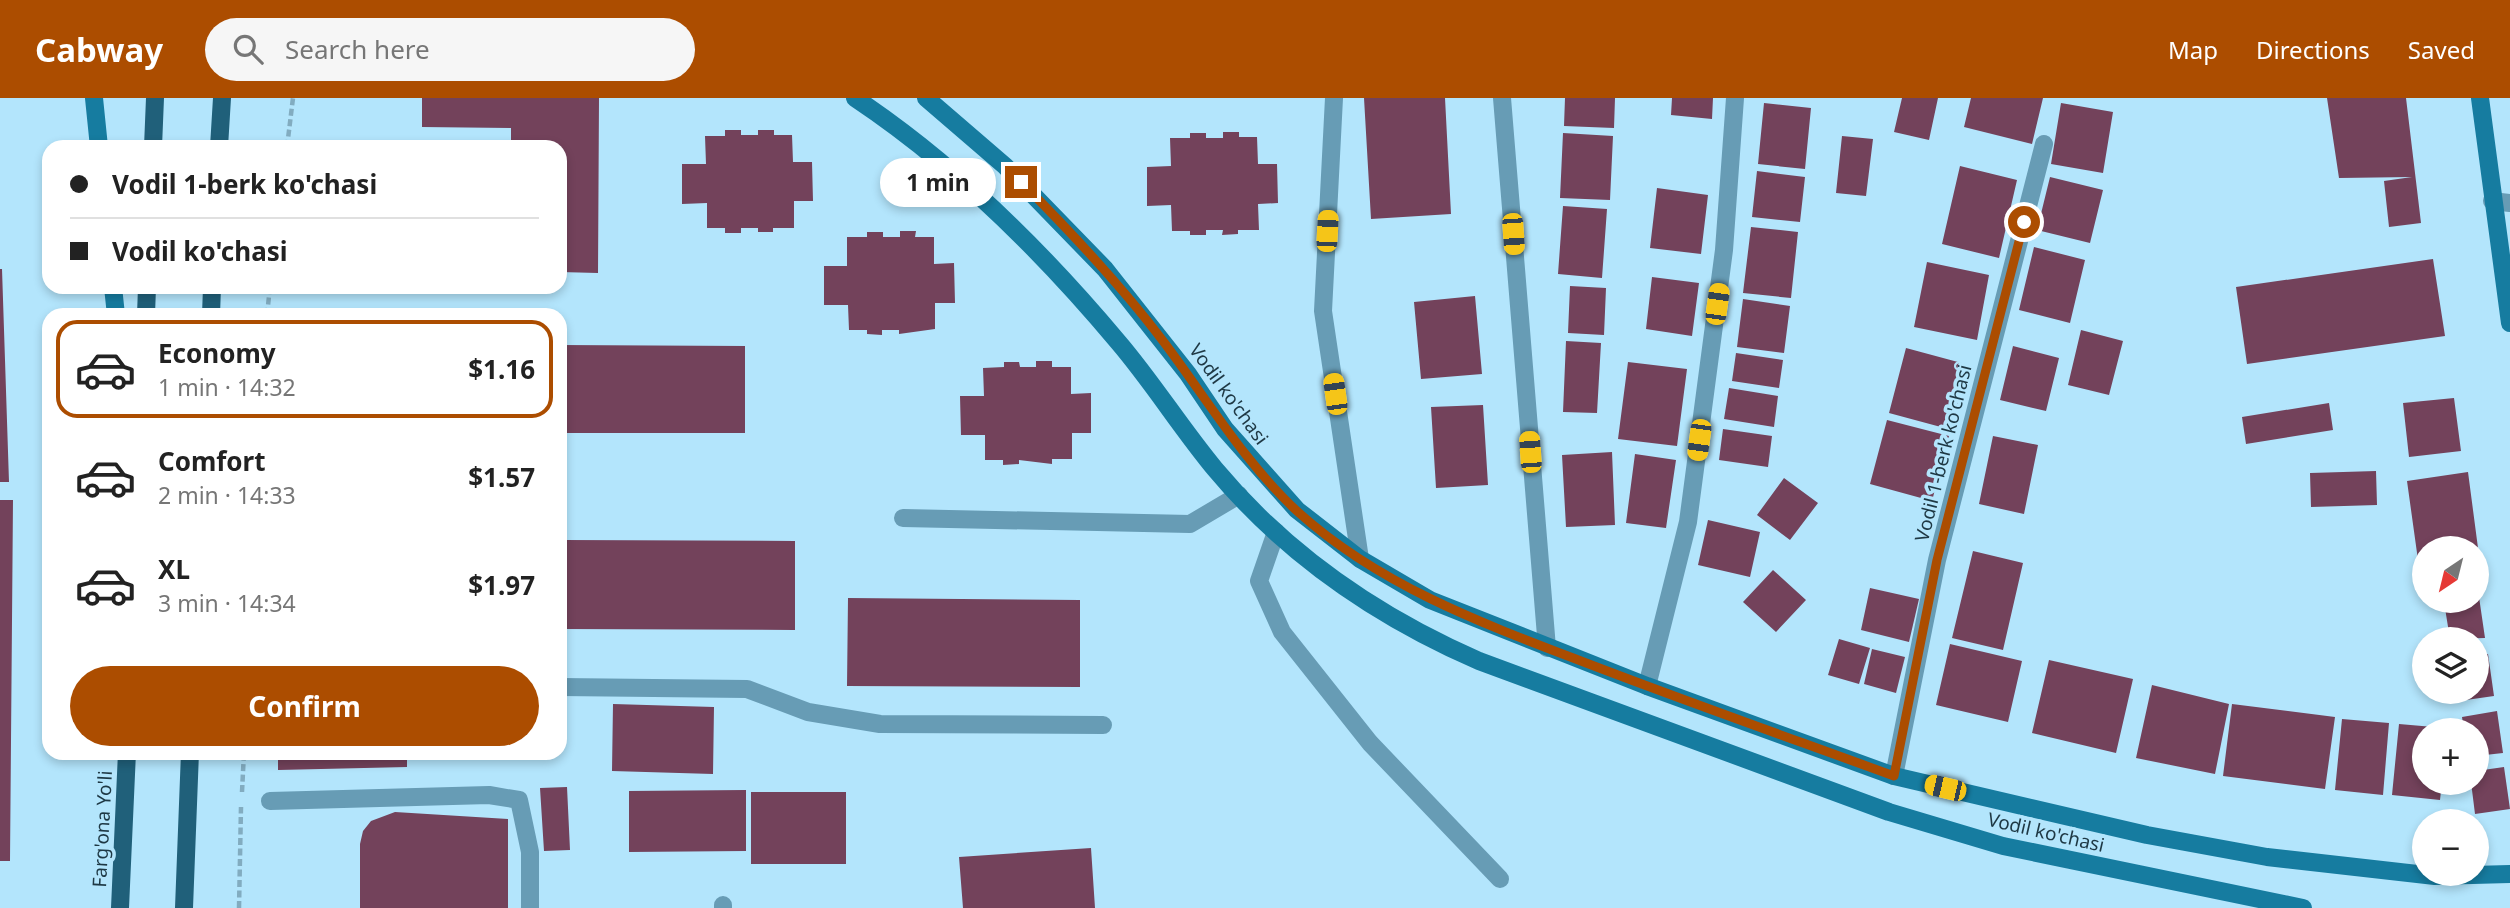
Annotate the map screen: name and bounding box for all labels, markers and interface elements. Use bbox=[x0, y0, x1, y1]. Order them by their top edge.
search box bbox=[205, 18, 695, 81]
text: Cabway bbox=[35, 27, 163, 72]
icon: search bbox=[229, 30, 267, 68]
text: Search here bbox=[285, 31, 430, 67]
text: Map bbox=[2168, 33, 2218, 66]
text: Directions bbox=[2256, 33, 2370, 66]
text: Saved bbox=[2408, 33, 2475, 66]
callout: 1 min bbox=[881, 158, 996, 206]
text: Vodil 1-berk ko'chasi bbox=[112, 166, 377, 202]
text: 1 min bbox=[906, 166, 970, 198]
route end bbox=[1005, 166, 1037, 198]
route start bbox=[2008, 206, 2040, 238]
car bbox=[1316, 209, 1339, 253]
car bbox=[1502, 212, 1525, 256]
text: Vodil ko'chasi bbox=[112, 233, 288, 269]
car bbox=[1704, 282, 1731, 326]
text: Economy bbox=[158, 335, 276, 371]
icon: car bbox=[74, 338, 137, 401]
street label: Vodil ko'chasi bbox=[1183, 338, 1275, 450]
text: $1.16 bbox=[468, 351, 535, 387]
street label: Vodil 1-berk ko'chasi bbox=[1908, 362, 1978, 544]
text: 1 min · 14:32 bbox=[158, 371, 296, 403]
car bbox=[1322, 372, 1349, 416]
car bbox=[1686, 418, 1713, 462]
car bbox=[1519, 430, 1542, 474]
text: Comfort bbox=[158, 443, 266, 479]
icon: car bbox=[74, 446, 137, 509]
text: $1.57 bbox=[468, 459, 535, 495]
text: 2 min · 14:33 bbox=[158, 479, 296, 511]
north arrow bbox=[2412, 536, 2488, 612]
map controls bbox=[2412, 536, 2489, 886]
text: XL bbox=[158, 551, 190, 587]
icon: car bbox=[74, 554, 137, 617]
text: $1.97 bbox=[468, 567, 535, 603]
text: 3 min · 14:34 bbox=[158, 587, 296, 619]
button: layers bbox=[2412, 627, 2489, 704]
button: Confirm bbox=[70, 666, 539, 746]
button: + bbox=[2412, 718, 2489, 795]
street label: Farg'ona Yo'li bbox=[86, 770, 118, 888]
car bbox=[1923, 773, 1968, 803]
street label: Vodil ko'chasi bbox=[1985, 806, 2107, 858]
button: − bbox=[2412, 809, 2489, 886]

